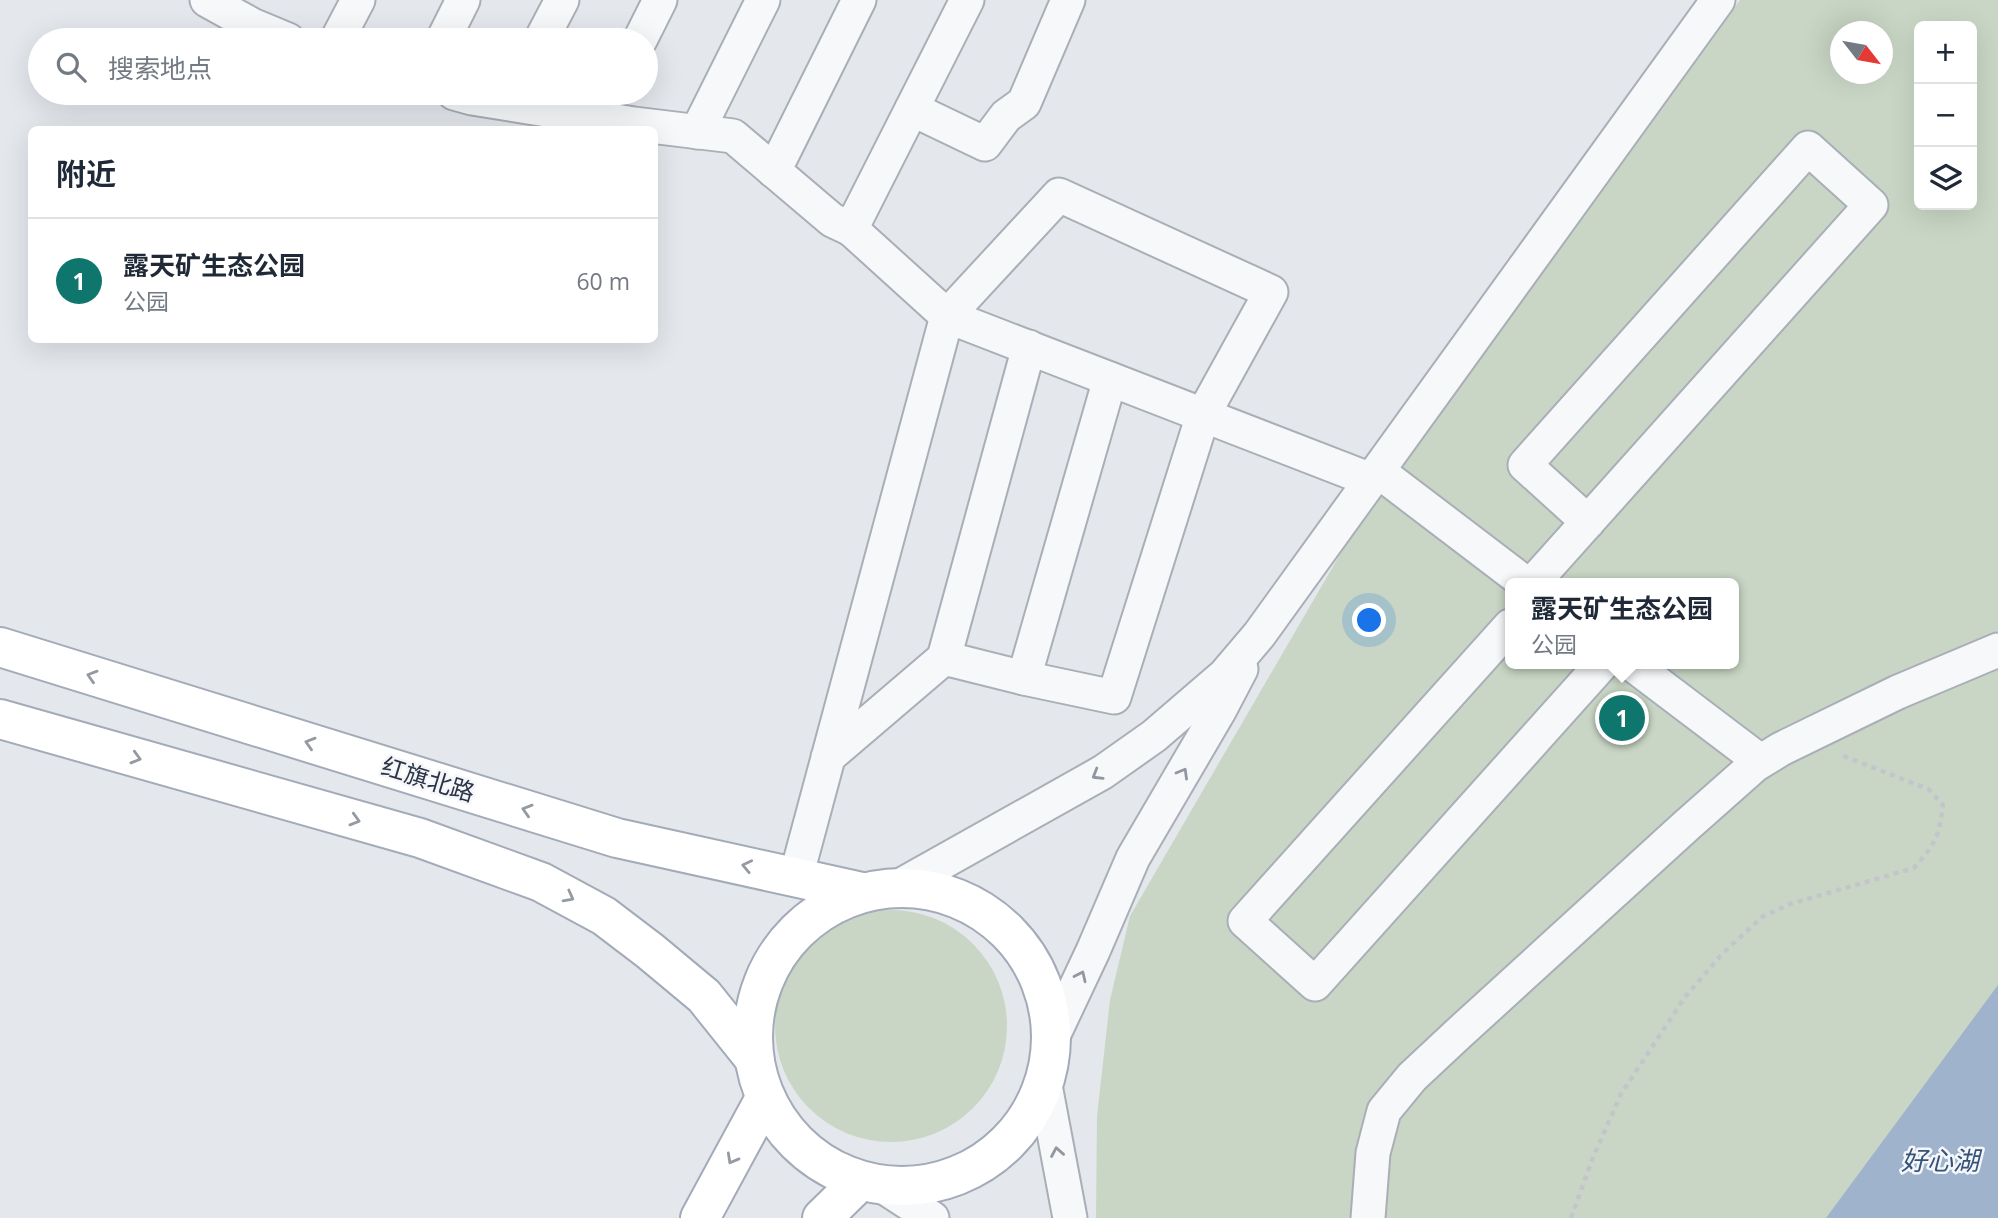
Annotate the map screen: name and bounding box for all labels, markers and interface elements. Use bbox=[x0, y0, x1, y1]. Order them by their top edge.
north arrow bbox=[1830, 21, 1893, 84]
map controls bbox=[1914, 21, 1977, 210]
button: + bbox=[1914, 21, 1977, 84]
search box bbox=[28, 28, 658, 105]
icon: search bbox=[52, 48, 90, 86]
text: 搜索地点 bbox=[108, 50, 212, 86]
button: − bbox=[1914, 84, 1977, 147]
button: layers bbox=[1914, 147, 1977, 210]
text: 附近 bbox=[56, 153, 116, 194]
text: 露天矿生态公园 bbox=[123, 247, 305, 283]
text: 1 bbox=[72, 265, 86, 297]
text: 60 m bbox=[576, 265, 630, 297]
text: 公园 bbox=[123, 285, 169, 317]
popup bbox=[1505, 578, 1739, 669]
text: 露天矿生态公园 bbox=[1531, 590, 1713, 626]
your location bbox=[1352, 603, 1386, 637]
text: 公园 bbox=[1531, 628, 1577, 660]
one-way arrow bbox=[87, 669, 99, 684]
pin: 1 bbox=[1599, 692, 1645, 744]
one-way arrow bbox=[304, 737, 316, 751]
street label: 红旗北路 bbox=[378, 749, 479, 808]
one-way arrow bbox=[130, 750, 142, 765]
one-way arrow bbox=[1092, 767, 1105, 780]
one-way arrow bbox=[1175, 767, 1188, 780]
one-way arrow bbox=[521, 804, 533, 819]
one-way arrow bbox=[349, 812, 361, 826]
one-way arrow bbox=[741, 859, 753, 874]
one-way arrow bbox=[562, 889, 574, 902]
one-way arrow bbox=[1073, 971, 1087, 983]
water label: 好心湖 bbox=[1901, 1142, 1983, 1178]
one-way arrow bbox=[1050, 1146, 1065, 1157]
one-way arrow bbox=[727, 1152, 740, 1164]

